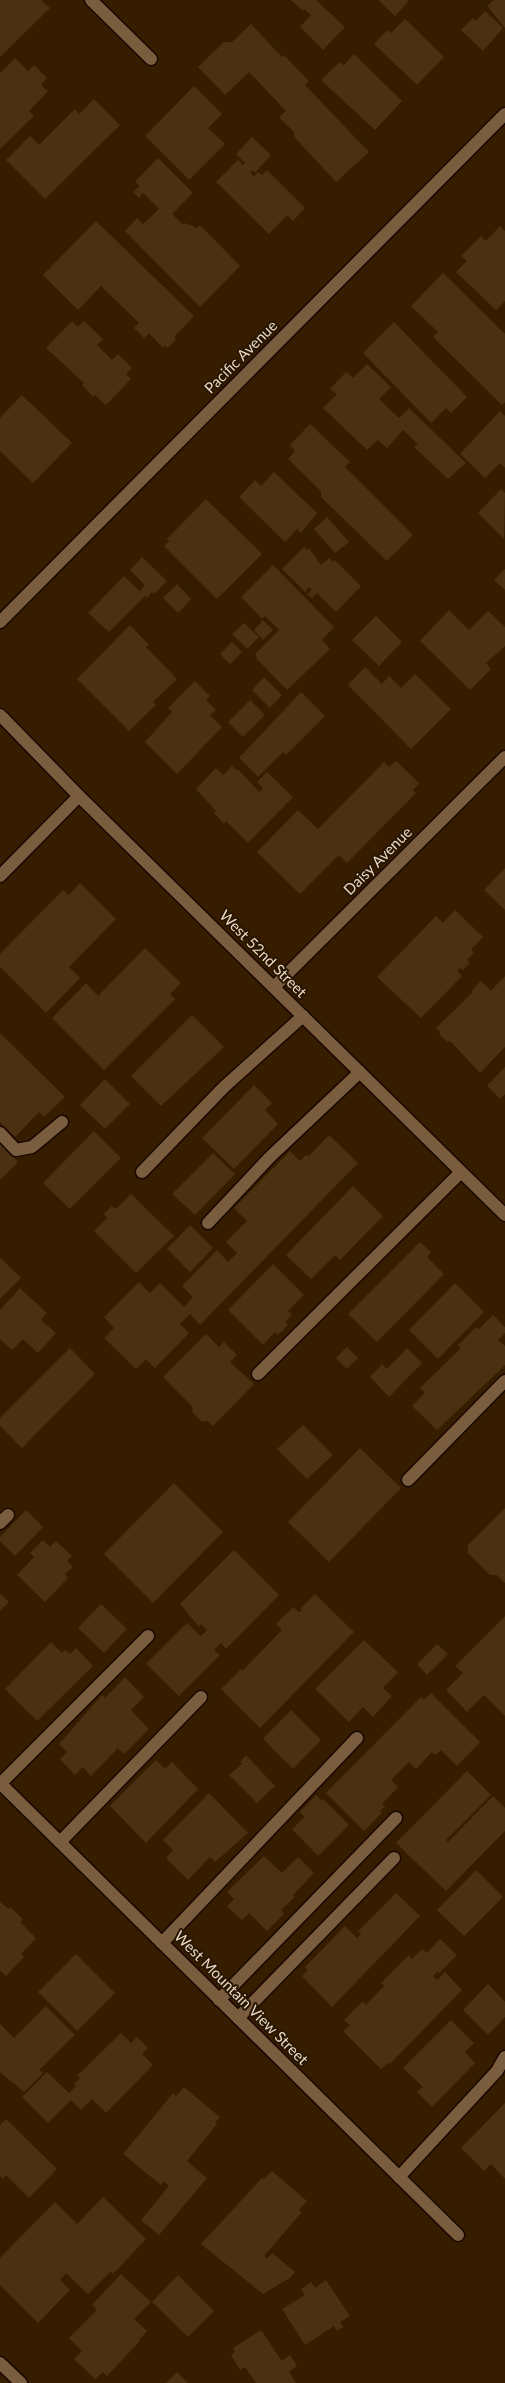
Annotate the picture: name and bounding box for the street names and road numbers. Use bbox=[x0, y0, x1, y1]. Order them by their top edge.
street label: Pacific Avenue bbox=[200, 316, 281, 397]
street label: Daisy Avenue bbox=[339, 822, 415, 898]
street label: West 52nd Street bbox=[216, 906, 311, 1001]
street label: West Mountain View Street bbox=[171, 1927, 313, 2068]

